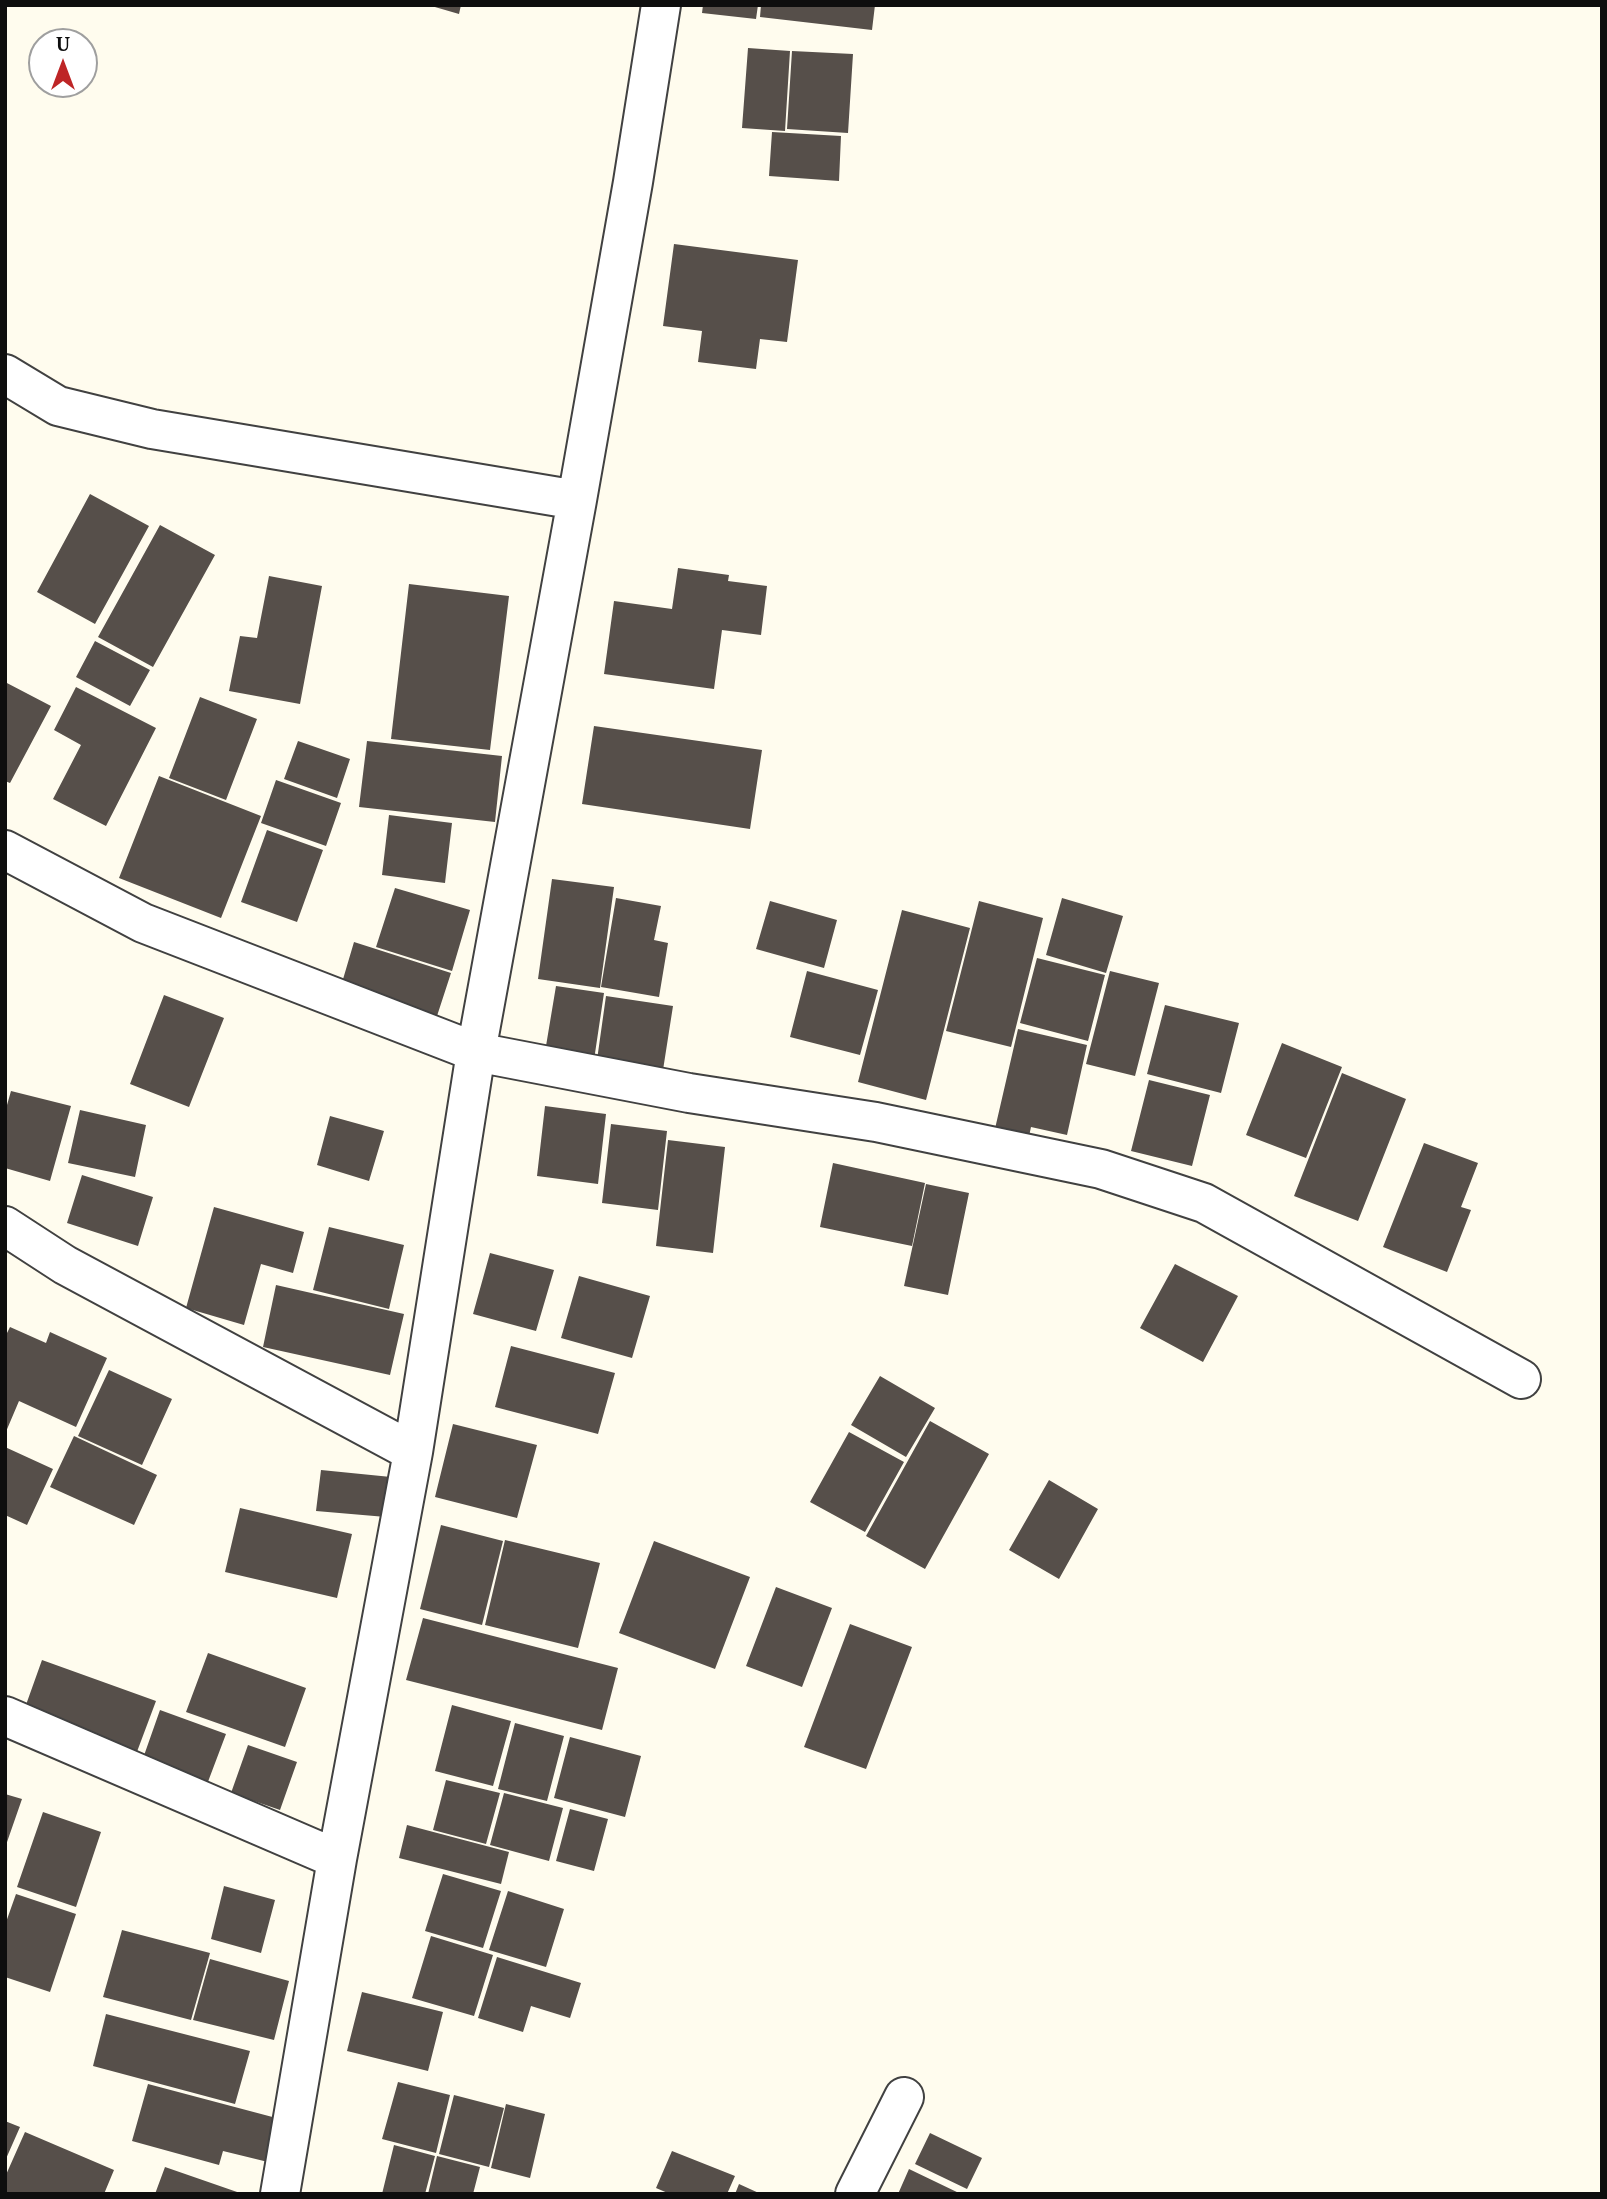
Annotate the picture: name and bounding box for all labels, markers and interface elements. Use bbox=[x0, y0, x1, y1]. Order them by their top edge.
north arrow bbox=[28, 28, 98, 98]
text: U bbox=[56, 31, 70, 56]

